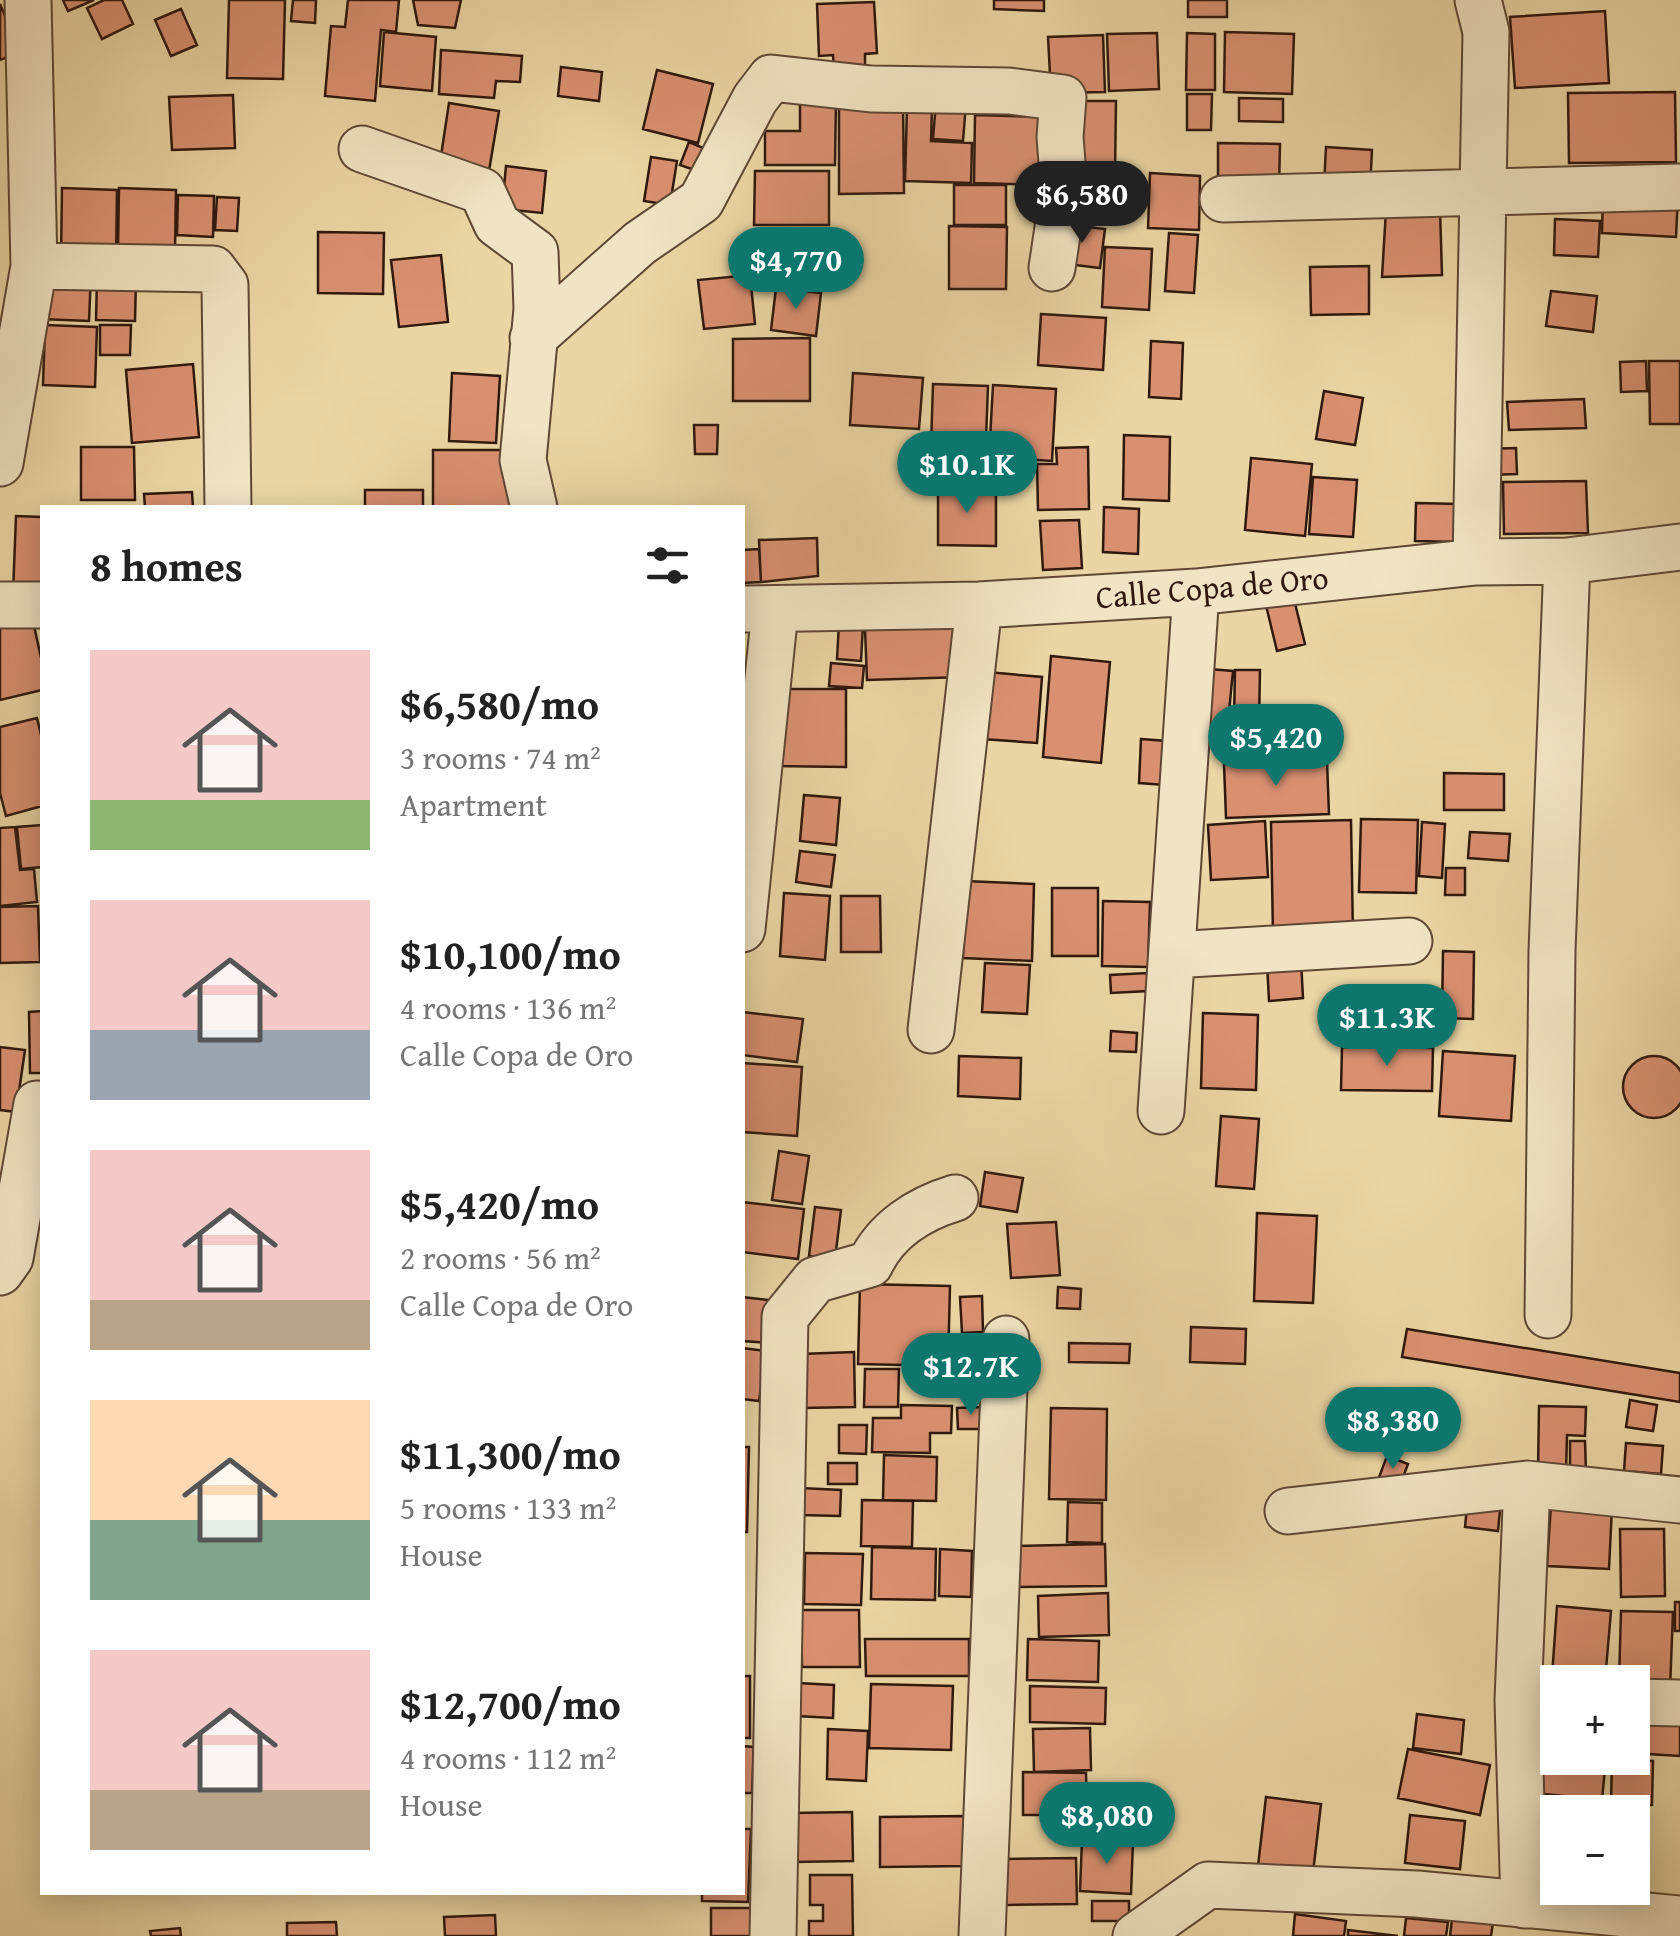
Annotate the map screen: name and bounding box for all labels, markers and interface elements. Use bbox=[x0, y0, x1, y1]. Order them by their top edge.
pin: $6,580 bbox=[1001, 161, 1163, 246]
text: $6,580 bbox=[1036, 170, 1128, 217]
pin: $4,770 bbox=[715, 227, 877, 312]
text: $4,770 bbox=[750, 236, 842, 283]
pin: $10.1K bbox=[886, 431, 1048, 516]
text: $10.1K bbox=[919, 440, 1015, 487]
text: 8 homes bbox=[90, 535, 243, 596]
icon: filters bbox=[640, 538, 695, 593]
street label: Calle Copa de Oro bbox=[1094, 553, 1330, 621]
text: $6,580/mo bbox=[400, 673, 599, 734]
icon: home bbox=[170, 690, 290, 810]
pin: $5,420 bbox=[1195, 704, 1357, 789]
text: $5,420 bbox=[1230, 713, 1322, 760]
text: 3 rooms · 74 m² bbox=[400, 734, 601, 781]
text: Apartment bbox=[400, 781, 547, 828]
text: $10,100/mo bbox=[400, 923, 621, 984]
icon: home bbox=[170, 940, 290, 1060]
text: 4 rooms · 136 m² bbox=[400, 984, 616, 1031]
pin: $11.3K bbox=[1306, 984, 1468, 1069]
text: $11.3K bbox=[1339, 993, 1435, 1040]
text: Calle Copa de Oro bbox=[400, 1031, 633, 1078]
text: $5,420/mo bbox=[400, 1173, 599, 1234]
icon: home bbox=[170, 1190, 290, 1310]
text: 2 rooms · 56 m² bbox=[400, 1234, 601, 1281]
text: Calle Copa de Oro bbox=[400, 1281, 633, 1328]
pin: $12.7K bbox=[890, 1333, 1052, 1418]
text: $12.7K bbox=[923, 1342, 1019, 1389]
pin: $8,380 bbox=[1312, 1387, 1474, 1472]
text: $8,380 bbox=[1347, 1396, 1439, 1443]
text: $11,300/mo bbox=[400, 1423, 621, 1484]
icon: home bbox=[170, 1440, 290, 1560]
text: 5 rooms · 133 m² bbox=[400, 1484, 616, 1531]
text: House bbox=[400, 1531, 483, 1578]
map controls bbox=[1540, 1665, 1650, 1905]
button: + bbox=[1540, 1665, 1650, 1775]
text: $12,700/mo bbox=[400, 1673, 621, 1734]
icon: home bbox=[170, 1690, 290, 1810]
text: 4 rooms · 112 m² bbox=[400, 1734, 616, 1781]
text: House bbox=[400, 1781, 483, 1828]
pin: $8,080 bbox=[1026, 1782, 1188, 1867]
text: $8,080 bbox=[1061, 1791, 1153, 1838]
button: − bbox=[1540, 1795, 1650, 1905]

